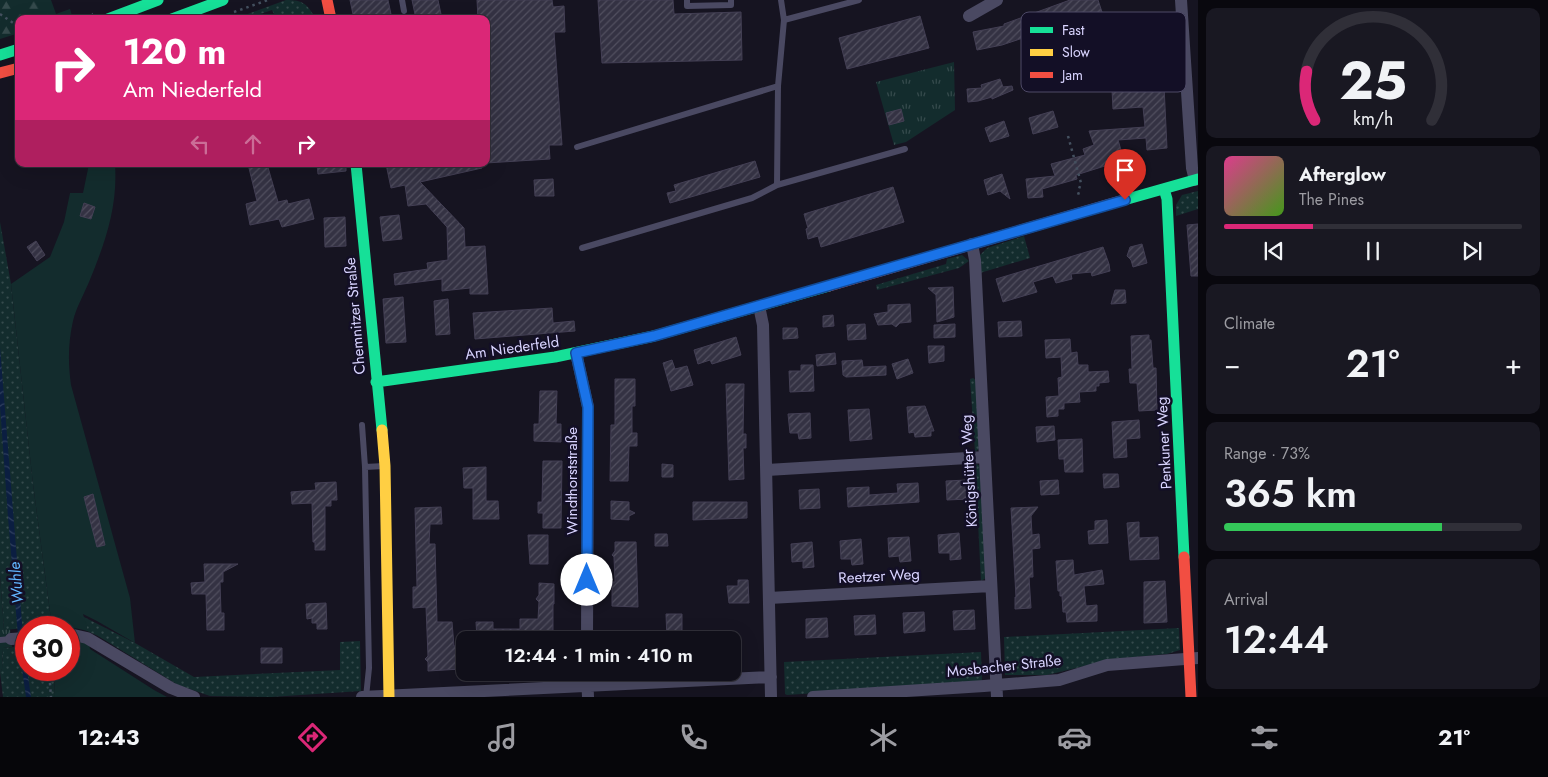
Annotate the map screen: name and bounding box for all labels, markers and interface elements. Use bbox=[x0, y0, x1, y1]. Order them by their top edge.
legend bbox=[1021, 12, 1186, 92]
text: Fast bbox=[1062, 20, 1085, 40]
text: 120 m bbox=[123, 27, 226, 77]
icon: right bbox=[40, 35, 105, 100]
text: Slow bbox=[1062, 42, 1090, 62]
text: 25 bbox=[1339, 43, 1407, 119]
text: Jam bbox=[1060, 65, 1083, 85]
text: Am Niederfeld bbox=[123, 73, 262, 105]
text: km/h bbox=[1353, 106, 1393, 132]
icon: left bbox=[186, 130, 214, 158]
icon: ahead bbox=[239, 130, 267, 158]
icon: right bbox=[292, 130, 320, 158]
pin bbox=[1104, 149, 1146, 200]
icon: arrive bbox=[1111, 156, 1139, 184]
text: Afterglow bbox=[1299, 161, 1386, 188]
text: The Pines bbox=[1299, 188, 1364, 211]
icon: previous bbox=[1260, 237, 1288, 265]
icon: pause bbox=[1359, 237, 1387, 265]
icon: next bbox=[1458, 237, 1486, 265]
street label: Chemnitzer Straße bbox=[339, 256, 371, 375]
text: Climate bbox=[1224, 312, 1275, 335]
street label: Am Niederfeld bbox=[464, 331, 560, 365]
text: 21° bbox=[1346, 336, 1399, 391]
text: − bbox=[1224, 344, 1241, 385]
text: + bbox=[1505, 344, 1522, 385]
street label: Penkuner Weg bbox=[1151, 396, 1177, 490]
street label: Königshütter Weg bbox=[955, 414, 983, 528]
street label: Windthorststraße bbox=[561, 427, 583, 535]
text: Range · 73% bbox=[1224, 442, 1310, 465]
text: 365 km bbox=[1224, 466, 1357, 521]
position arrow bbox=[560, 553, 612, 605]
water label: Wuhle bbox=[3, 561, 29, 605]
street label: Reetzer Weg bbox=[838, 563, 920, 589]
text: Arrival bbox=[1224, 588, 1268, 611]
text: 12:44 bbox=[1224, 612, 1329, 667]
speed limit sign: 30 bbox=[15, 616, 80, 681]
text: 12:44 · 1 min · 410 m bbox=[504, 642, 693, 669]
street label: Mosbacher Straße bbox=[946, 649, 1063, 683]
icon: directions bbox=[295, 720, 330, 755]
icon: music bbox=[485, 720, 520, 755]
icon: phone bbox=[676, 720, 711, 755]
icon: climate bbox=[866, 720, 901, 755]
icon: car bbox=[1057, 720, 1092, 755]
icon: filters bbox=[1247, 720, 1282, 755]
text: 12:43 bbox=[78, 721, 139, 753]
text: 21° bbox=[1438, 721, 1470, 753]

